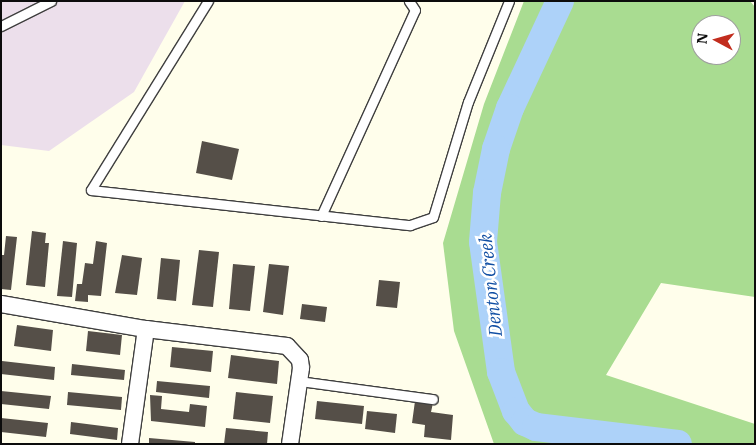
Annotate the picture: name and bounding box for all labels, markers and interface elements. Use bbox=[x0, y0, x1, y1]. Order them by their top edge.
north arrow bbox=[691, 15, 741, 65]
text: N bbox=[693, 32, 712, 45]
water label: Denton Creek bbox=[475, 233, 507, 337]

